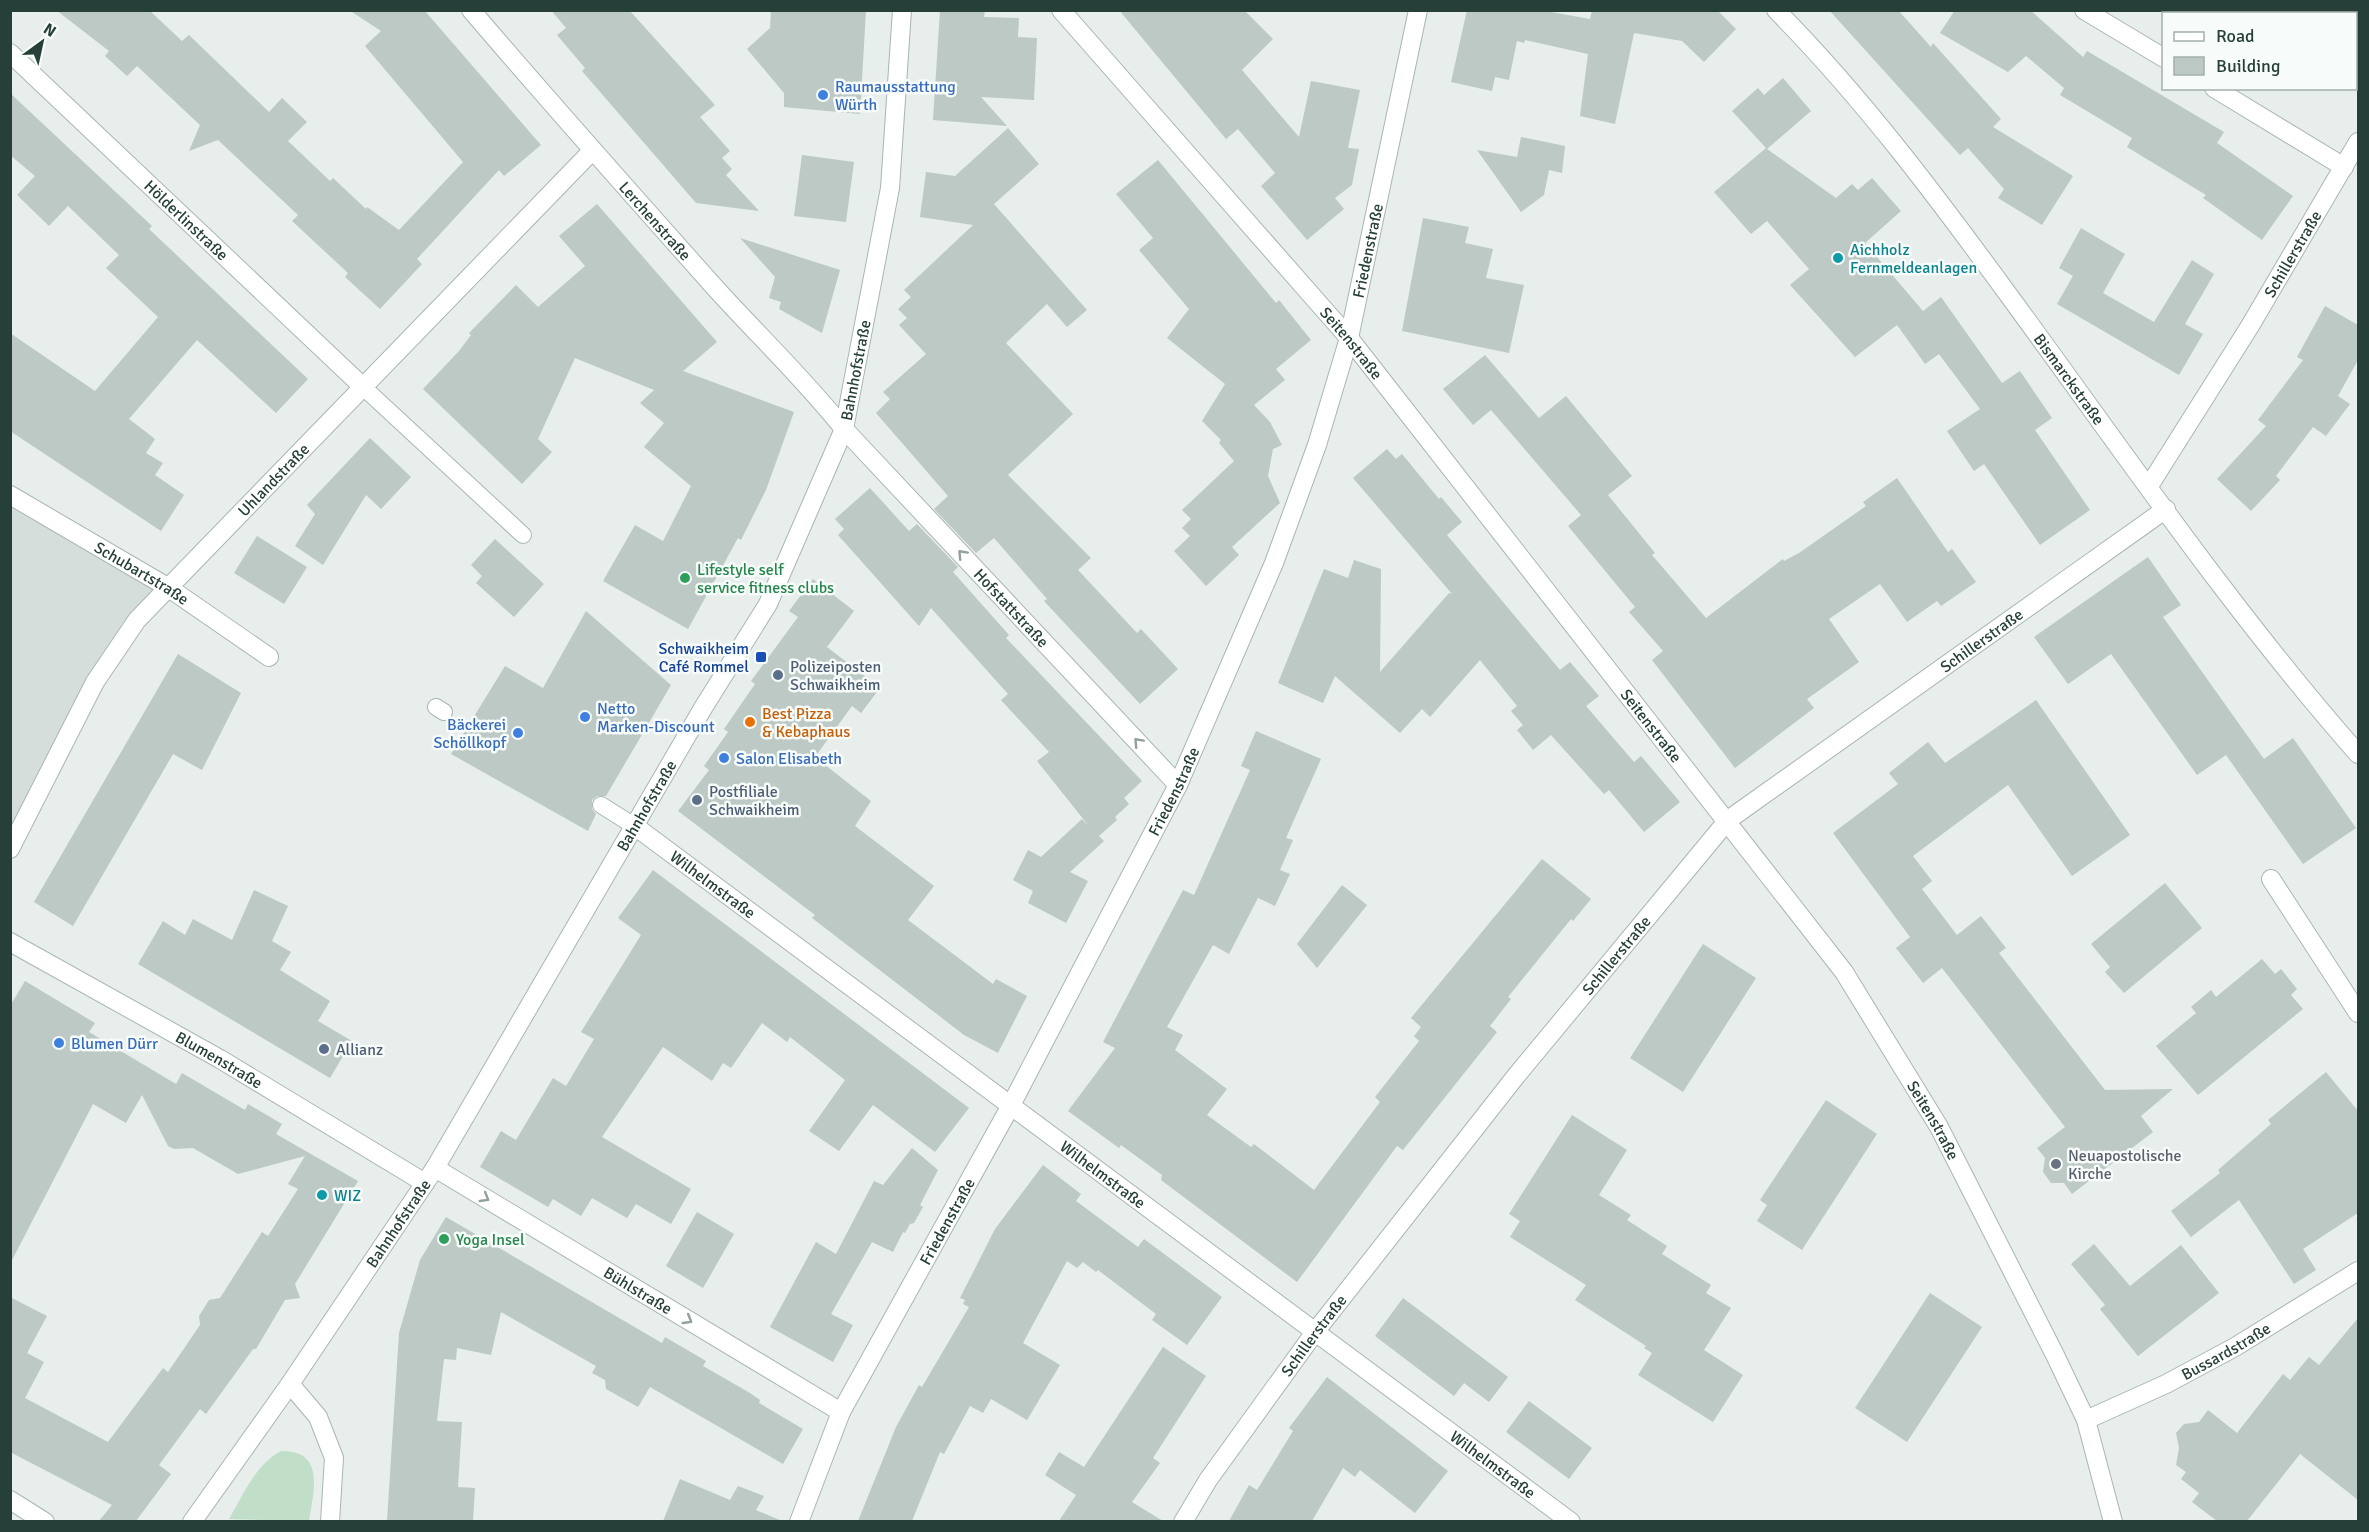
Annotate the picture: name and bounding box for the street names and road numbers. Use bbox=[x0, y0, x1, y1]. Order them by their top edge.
street label: Hölderlinstraße bbox=[140, 176, 232, 265]
street label: Lerchenstraße bbox=[614, 178, 695, 265]
street label: Friedenstraße bbox=[1349, 202, 1388, 300]
street label: Schillerstraße bbox=[2260, 207, 2326, 301]
street label: Seitenstraße bbox=[1315, 303, 1387, 384]
street label: Bahnhofstraße bbox=[837, 318, 876, 423]
street label: Bismarckstraße bbox=[2029, 330, 2108, 429]
street label: Uhlandstraße bbox=[234, 439, 314, 521]
street label: Schubartstraße bbox=[90, 537, 192, 610]
street label: Hofstattstraße bbox=[969, 565, 1053, 652]
street label: Schillerstraße bbox=[1936, 605, 2027, 677]
street label: Seitenstraße bbox=[1616, 685, 1686, 767]
street label: Friedenstraße bbox=[1144, 744, 1204, 840]
street label: Bahnhofstraße bbox=[613, 757, 681, 855]
street label: Wilhelmstraße bbox=[666, 847, 759, 923]
street label: Schillerstraße bbox=[1578, 912, 1656, 999]
street label: Blumenstraße bbox=[172, 1027, 266, 1093]
street label: Seitenstraße bbox=[1902, 1077, 1963, 1163]
street label: Wilhelmstraße bbox=[1056, 1137, 1149, 1213]
street label: Friedenstraße bbox=[916, 1175, 980, 1269]
street label: Bahnhofstraße bbox=[362, 1176, 436, 1272]
street label: Bühlstraße bbox=[600, 1263, 676, 1319]
street label: Schillerstraße bbox=[1277, 1291, 1351, 1381]
street label: Bussardstraße bbox=[2178, 1318, 2275, 1385]
street label: Wilhelmstraße bbox=[1446, 1427, 1539, 1503]

